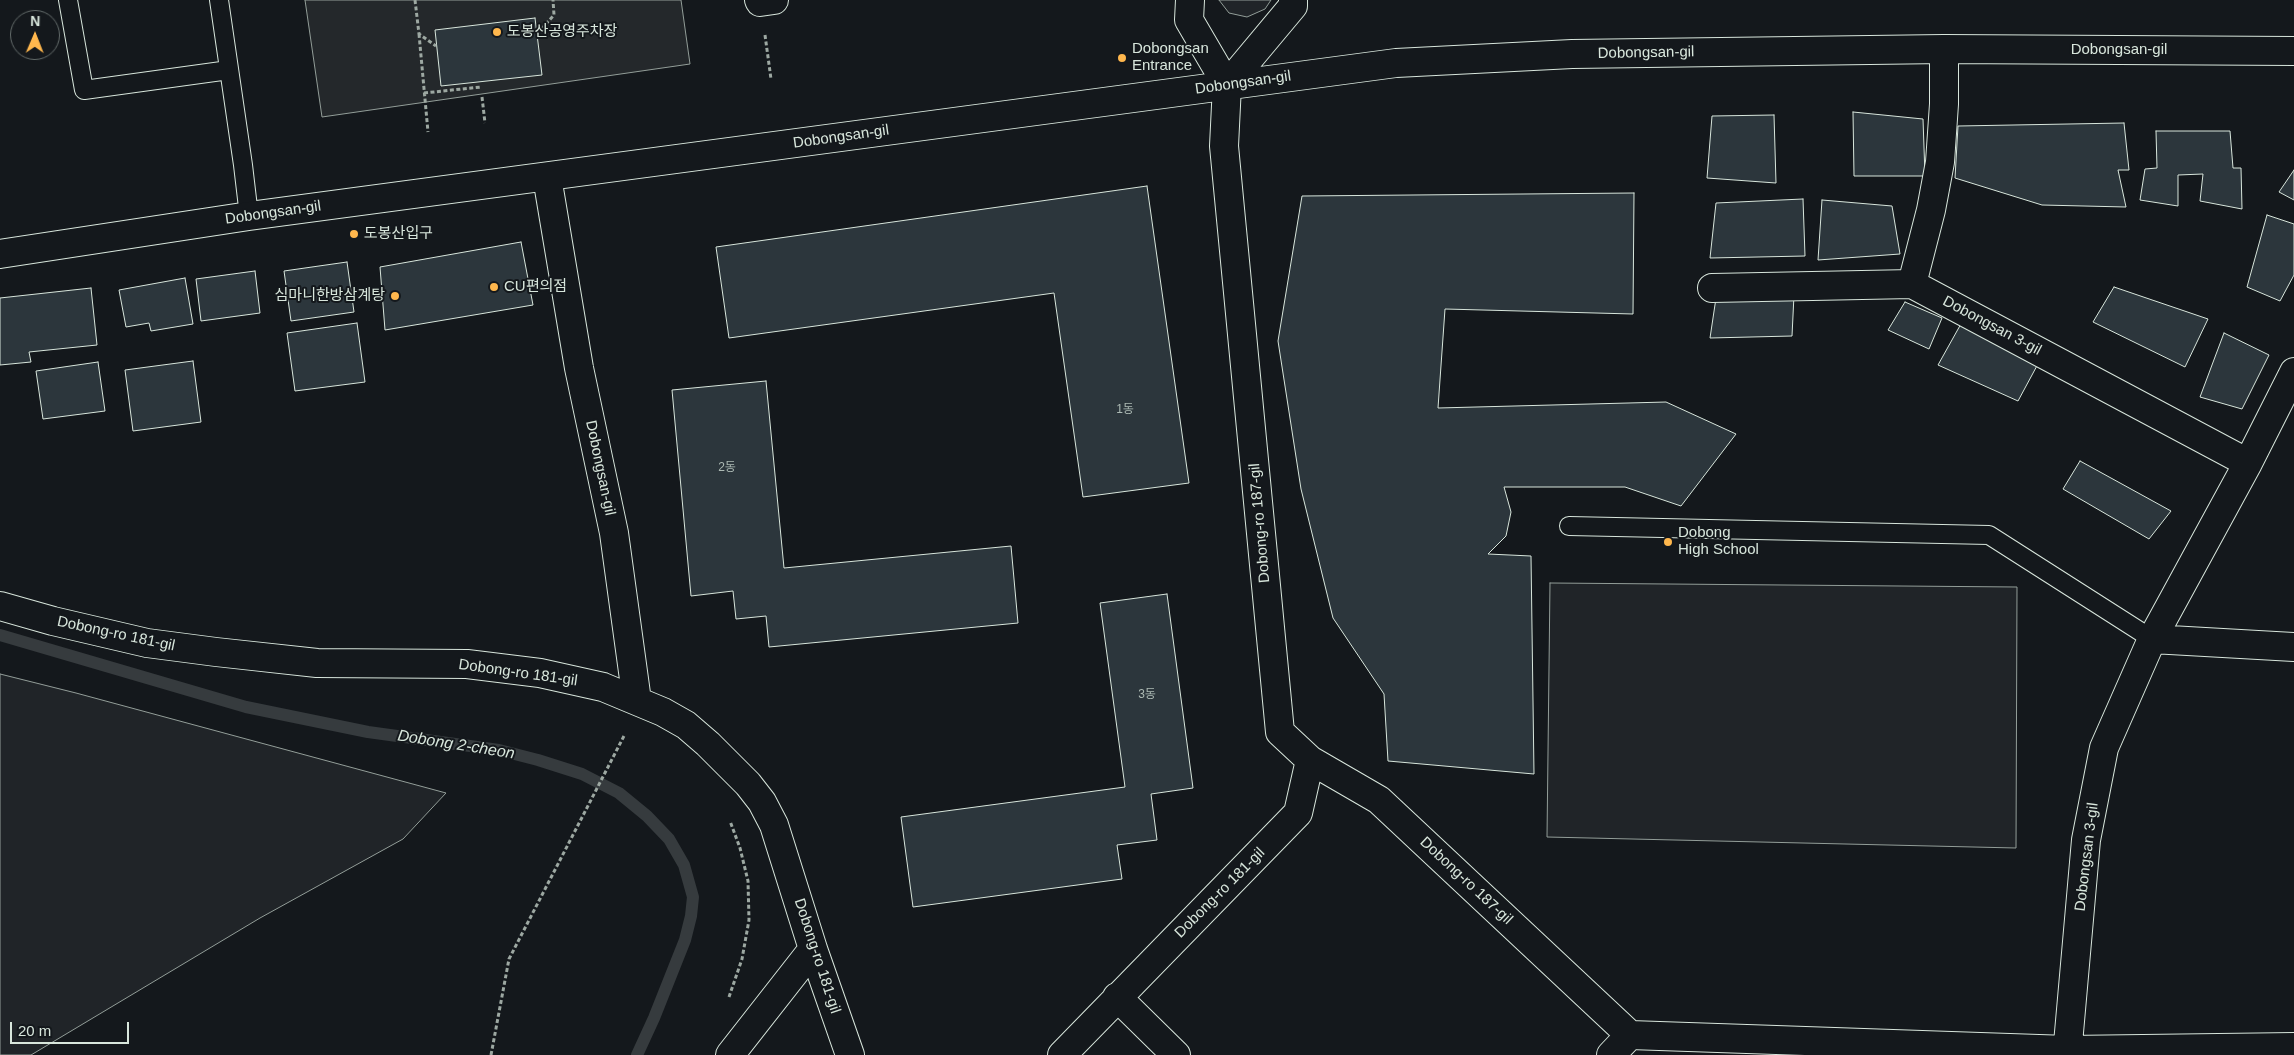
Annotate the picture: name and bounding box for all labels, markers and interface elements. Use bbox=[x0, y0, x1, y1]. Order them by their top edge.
north arrow bbox=[10, 10, 60, 60]
text: N bbox=[30, 13, 40, 29]
place label: 도봉산공영주차장 bbox=[507, 23, 617, 41]
marker: 도봉산공영주차장 bbox=[491, 26, 503, 38]
place label: Dobongsan Entrance bbox=[1132, 40, 1209, 75]
street label: Dobongsan-gil bbox=[2071, 41, 2167, 59]
street label: Dobongsan-gil bbox=[1597, 43, 1695, 63]
marker: Dobongsan Entrance bbox=[1116, 52, 1128, 64]
street label: Dobongsan-gil bbox=[1194, 67, 1292, 99]
street label: Dobongsan-gil bbox=[792, 121, 890, 153]
street label: Dobongsan-gil bbox=[224, 197, 322, 229]
place label: 도봉산입구 bbox=[364, 225, 433, 243]
marker: 도봉산입구 bbox=[348, 228, 360, 240]
place label: CU편의점 bbox=[504, 278, 567, 296]
marker: CU편의점 bbox=[488, 281, 500, 293]
place label: 심마니한방삼계탕 bbox=[275, 287, 385, 305]
marker: 심마니한방삼계탕 bbox=[389, 290, 401, 302]
street label: Dobongsan 3-gil bbox=[1940, 292, 2044, 360]
house number: 1동 bbox=[1116, 403, 1134, 417]
street label: Dobongsan-gil bbox=[581, 419, 619, 517]
house number: 2동 bbox=[718, 461, 736, 475]
street label: Dobong-ro 187-gil bbox=[1246, 462, 1274, 584]
place label: Dobong High School bbox=[1678, 524, 1759, 559]
marker: Dobong High School bbox=[1662, 536, 1674, 548]
street label: Dobong-ro 181-gil bbox=[55, 613, 177, 655]
street label: Dobong-ro 181-gil bbox=[457, 656, 579, 690]
house number: 3동 bbox=[1138, 688, 1156, 702]
water label: Dobong 2-cheon bbox=[396, 726, 516, 764]
street label: Dobongsan 3-gil bbox=[2071, 802, 2103, 912]
street label: Dobong-ro 187-gil bbox=[1416, 833, 1516, 929]
street label: Dobong-ro 181-gil bbox=[1171, 844, 1269, 942]
street label: Dobong-ro 181-gil bbox=[790, 896, 844, 1016]
scale bar bbox=[12, 1012, 131, 1044]
text: 20 m bbox=[18, 1022, 51, 1039]

